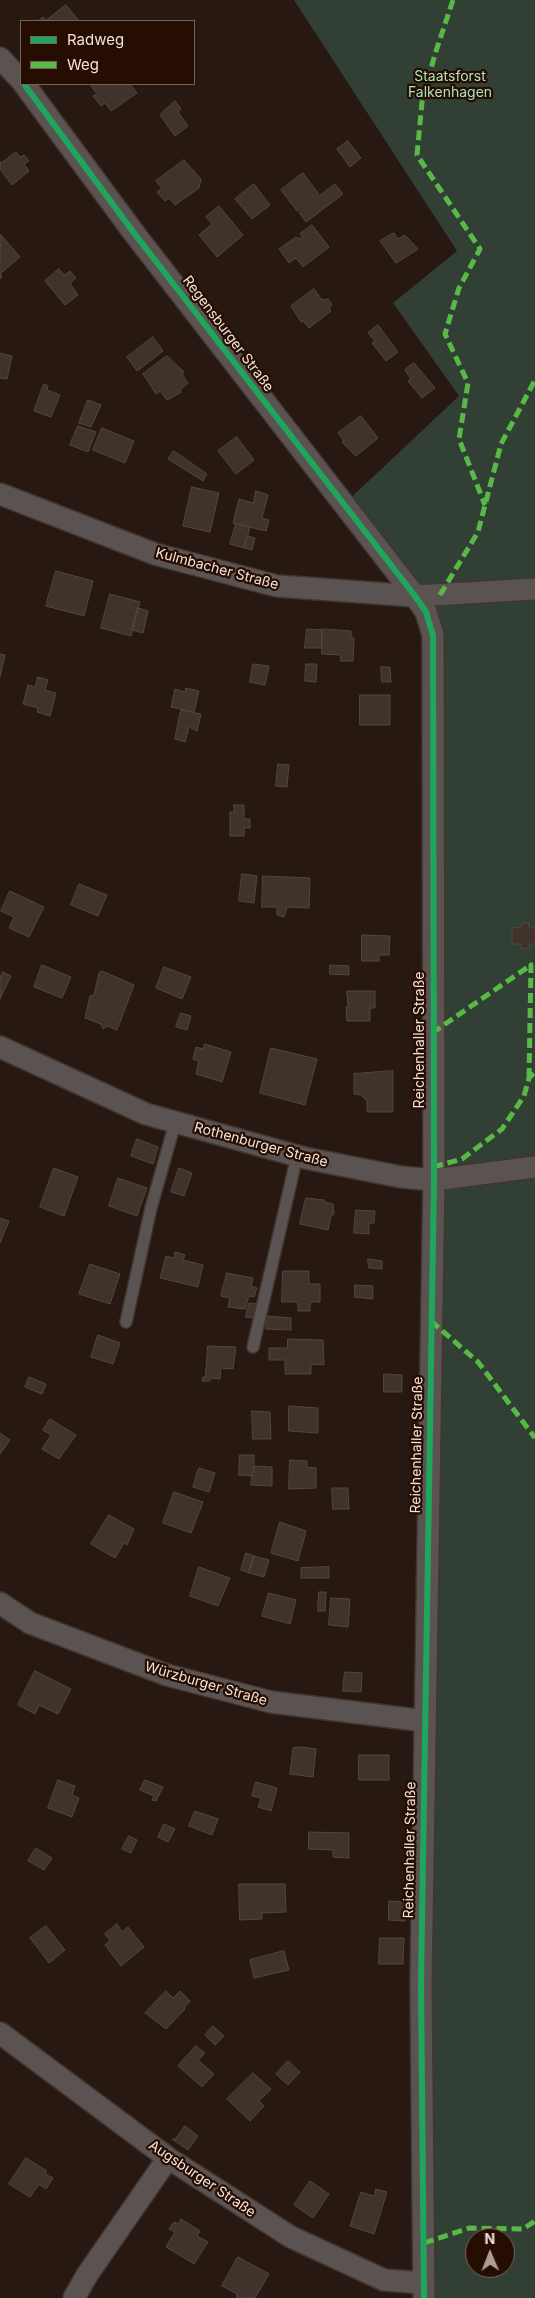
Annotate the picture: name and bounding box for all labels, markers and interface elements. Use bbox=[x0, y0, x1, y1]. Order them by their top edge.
legend bbox=[20, 20, 195, 85]
text: Radweg bbox=[67, 30, 124, 49]
text: Weg bbox=[67, 55, 99, 74]
park label: Staatsforst Falkenhagen bbox=[408, 69, 492, 102]
street label: Regensburger Straße bbox=[179, 273, 277, 395]
street label: Kulmbacher Straße bbox=[154, 545, 280, 593]
street label: Reichenhaller Straße bbox=[412, 972, 428, 1108]
street label: Rothenburger Straße bbox=[192, 1119, 330, 1171]
street label: Reichenhaller Straße bbox=[407, 1376, 427, 1514]
street label: Würzburger Straße bbox=[143, 1659, 269, 1709]
street label: Reichenhaller Straße bbox=[400, 1781, 420, 1919]
street label: Augsburger Straße bbox=[145, 2137, 259, 2221]
north arrow bbox=[465, 2228, 515, 2278]
text: N bbox=[484, 2230, 495, 2247]

